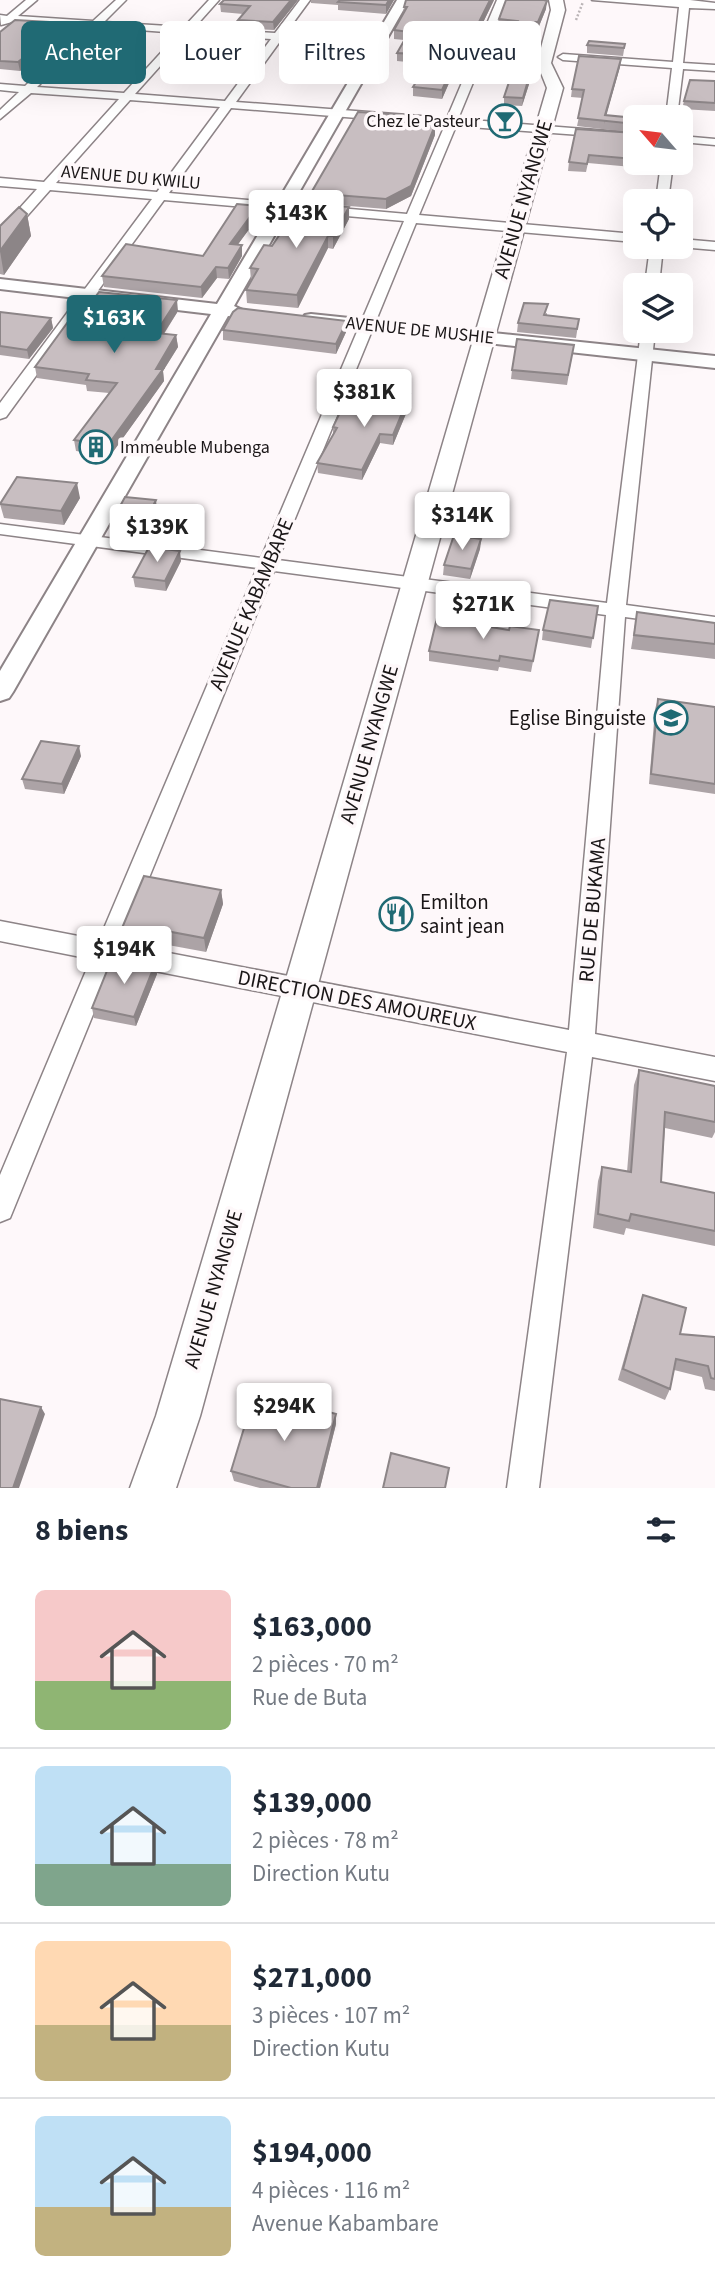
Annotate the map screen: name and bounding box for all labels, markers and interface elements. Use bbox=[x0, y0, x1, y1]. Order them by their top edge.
chip: Acheter bbox=[21, 21, 146, 84]
chip: Louer bbox=[160, 21, 265, 84]
chip: Filtres bbox=[279, 21, 389, 84]
chip: Nouveau bbox=[403, 21, 541, 84]
bar icon: Chez le Pasteur bbox=[486, 102, 524, 140]
north arrow bbox=[623, 105, 693, 175]
map controls bbox=[623, 105, 693, 343]
place label: Chez le Pasteur bbox=[366, 109, 481, 134]
street label: AVENUE NYANGWE bbox=[486, 116, 560, 282]
street label: AVENUE DU KWILU bbox=[60, 159, 202, 196]
button: locate bbox=[623, 189, 693, 259]
pin: $143K bbox=[247, 190, 345, 250]
text: $143K bbox=[265, 196, 327, 229]
button: layers bbox=[623, 273, 693, 343]
pin: $163K bbox=[65, 296, 163, 355]
text: $163K bbox=[83, 301, 145, 334]
street label: AVENUE DE MUSHIE bbox=[345, 310, 495, 351]
pin: $381K bbox=[315, 370, 413, 429]
text: $381K bbox=[333, 375, 395, 408]
building icon: Immeuble Mubenga bbox=[77, 428, 115, 466]
place label: Immeuble Mubenga bbox=[120, 435, 270, 460]
pin: $314K bbox=[413, 492, 511, 552]
text: $314K bbox=[431, 498, 493, 531]
pin: $139K bbox=[108, 504, 206, 564]
text: $139K bbox=[126, 510, 188, 543]
street label: AVENUE KABAMBARE bbox=[201, 513, 301, 695]
pin: $271K bbox=[434, 582, 532, 641]
text: $271K bbox=[452, 587, 514, 620]
street label: AVENUE NYANGWE bbox=[332, 661, 406, 827]
school or university icon: Eglise Binguiste bbox=[652, 699, 690, 737]
place label: Eglise Binguiste bbox=[509, 703, 646, 733]
street label: RUE DE BUKAMA bbox=[571, 836, 613, 983]
place label: Emilton saint jean bbox=[420, 887, 505, 941]
restaurant icon: Emilton saint jean bbox=[377, 895, 415, 933]
pin: $194K bbox=[75, 926, 173, 986]
text: $194K bbox=[93, 932, 155, 965]
street label: DIRECTION DES AMOUREUX bbox=[235, 962, 479, 1038]
street label: AVENUE NYANGWE bbox=[176, 1206, 250, 1372]
pin: $294K bbox=[235, 1384, 333, 1443]
text: $294K bbox=[253, 1389, 315, 1422]
text: 8 biens bbox=[35, 1509, 128, 1552]
icon: filters bbox=[642, 1511, 680, 1549]
text: $163,000 bbox=[252, 1605, 372, 1648]
icon: home bbox=[91, 1618, 175, 1702]
text: 2 pièces · 70 m² bbox=[252, 1648, 399, 1681]
text: Rue de Buta bbox=[252, 1681, 367, 1714]
text: $139,000 bbox=[252, 1781, 372, 1824]
icon: home bbox=[91, 1794, 175, 1878]
text: 2 pièces · 78 m² bbox=[252, 1824, 399, 1857]
text: Direction Kutu bbox=[252, 1857, 390, 1890]
text: $271,000 bbox=[252, 1956, 372, 1999]
icon: home bbox=[91, 1969, 175, 2053]
text: 3 pièces · 107 m² bbox=[252, 1999, 410, 2032]
text: Direction Kutu bbox=[252, 2032, 390, 2065]
text: $194,000 bbox=[252, 2131, 372, 2174]
icon: home bbox=[91, 2144, 175, 2228]
text: 4 pièces · 116 m² bbox=[252, 2174, 410, 2207]
text: Avenue Kabambare bbox=[252, 2207, 439, 2240]

